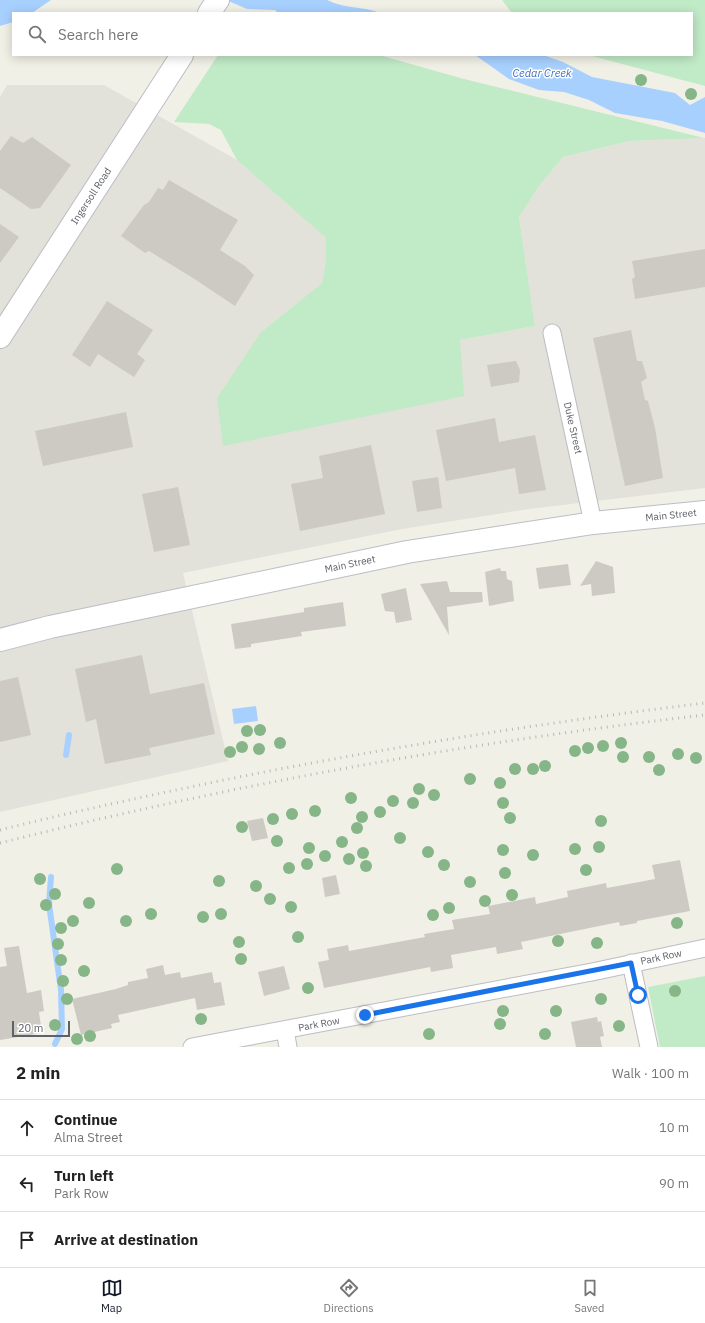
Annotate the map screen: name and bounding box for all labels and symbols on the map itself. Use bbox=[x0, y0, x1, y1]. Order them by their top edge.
water label: Cedar Creek bbox=[512, 66, 572, 80]
street label: Ingersoll Road bbox=[68, 165, 114, 227]
street label: Duke Street bbox=[561, 401, 585, 456]
street label: Main Street bbox=[645, 506, 698, 524]
street label: Main Street bbox=[323, 552, 377, 576]
street label: Park Row bbox=[639, 946, 683, 968]
route start bbox=[629, 986, 647, 1004]
route end bbox=[356, 1006, 374, 1024]
street label: Park Row bbox=[297, 1014, 341, 1034]
scale bar bbox=[12, 1019, 70, 1038]

